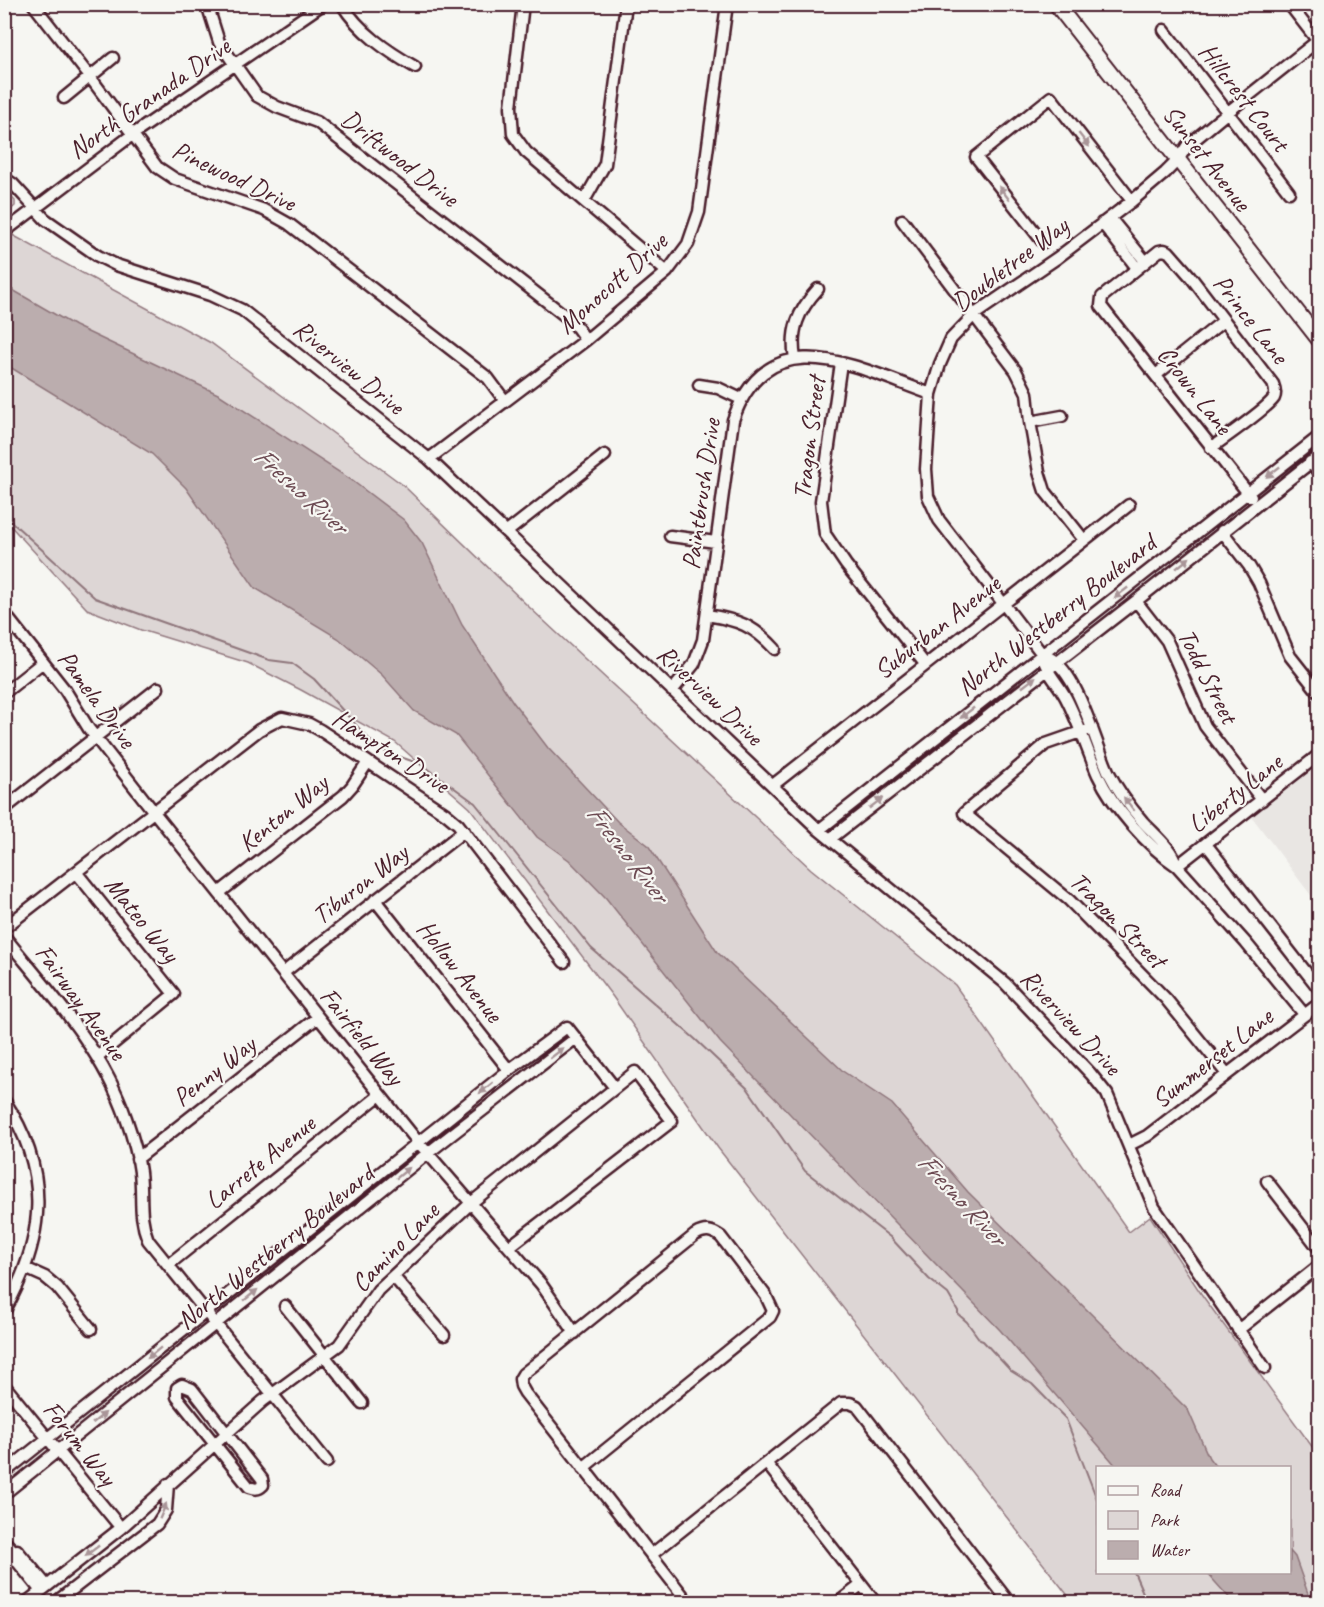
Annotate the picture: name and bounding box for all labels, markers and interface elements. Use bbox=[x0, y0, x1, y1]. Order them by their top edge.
street label: North Granada Drive bbox=[62, 29, 238, 166]
street label: Hillcrest Court bbox=[1191, 36, 1298, 160]
street label: Sunset Avenue bbox=[1155, 98, 1260, 219]
street label: Driftwood Drive bbox=[335, 102, 466, 215]
one-way arrow bbox=[1077, 132, 1089, 147]
street label: Pinewood Drive bbox=[167, 133, 302, 220]
one-way arrow bbox=[998, 185, 1011, 201]
street label: Doubletree Way bbox=[945, 208, 1077, 319]
street label: Monocott Drive bbox=[550, 224, 675, 341]
street label: Prince Lane bbox=[1206, 268, 1298, 372]
street label: Riverview Drive bbox=[287, 312, 412, 423]
street label: Crown Lane bbox=[1150, 339, 1241, 442]
street label: Tragon Street bbox=[785, 371, 833, 501]
street label: Paintbrush Drive bbox=[674, 415, 728, 571]
water label: Fresno River bbox=[247, 439, 358, 544]
one-way arrow bbox=[1266, 465, 1281, 477]
street label: North Westberry Boulevard bbox=[950, 525, 1165, 703]
one-way arrow bbox=[1175, 556, 1191, 569]
street label: Suburban Avenue bbox=[867, 566, 1008, 687]
one-way arrow bbox=[1113, 587, 1129, 599]
street label: Todd Street bbox=[1170, 623, 1247, 731]
street label: Riverview Drive bbox=[650, 637, 771, 754]
street label: Pamela Drive bbox=[50, 643, 145, 756]
one-way arrow bbox=[1022, 677, 1037, 689]
street label: Hampton Drive bbox=[326, 701, 458, 802]
one-way arrow bbox=[959, 707, 975, 720]
street label: Liberty Lane bbox=[1181, 744, 1291, 840]
street label: Kenton Way bbox=[231, 765, 336, 859]
one-way arrow bbox=[868, 796, 884, 809]
one-way arrow bbox=[1122, 796, 1135, 812]
water label: Fresno River bbox=[579, 797, 679, 912]
street label: Tiburon Way bbox=[305, 835, 416, 932]
street label: Tragon Street bbox=[1063, 865, 1176, 978]
street label: Mateo Way bbox=[97, 869, 188, 971]
street label: Hollow Avenue bbox=[410, 913, 511, 1030]
street label: Fairway Avenue bbox=[28, 937, 135, 1068]
street label: Riverview Drive bbox=[1013, 962, 1130, 1083]
street label: Fairfield Way bbox=[313, 980, 413, 1093]
street label: Summerset Lane bbox=[1145, 999, 1280, 1116]
street label: Penny Way bbox=[166, 1027, 264, 1114]
one-way arrow bbox=[549, 1047, 565, 1060]
one-way arrow bbox=[479, 1081, 494, 1093]
street label: Larrete Avenue bbox=[198, 1106, 323, 1217]
water label: Fresno River bbox=[910, 1145, 1017, 1256]
street label: North Westberry Boulevard bbox=[170, 1155, 383, 1337]
one-way arrow bbox=[395, 1167, 411, 1180]
street label: Camino Lane bbox=[344, 1194, 447, 1299]
one-way arrow bbox=[243, 1289, 259, 1302]
one-way arrow bbox=[146, 1347, 161, 1359]
street label: Forum Way bbox=[36, 1394, 126, 1494]
one-way arrow bbox=[91, 1411, 107, 1424]
legend bbox=[1096, 1466, 1291, 1574]
text: Road bbox=[1150, 1479, 1183, 1501]
one-way arrow bbox=[158, 1501, 168, 1519]
text: Park bbox=[1150, 1509, 1180, 1531]
text: Water bbox=[1150, 1539, 1191, 1561]
one-way arrow bbox=[85, 1544, 100, 1556]

